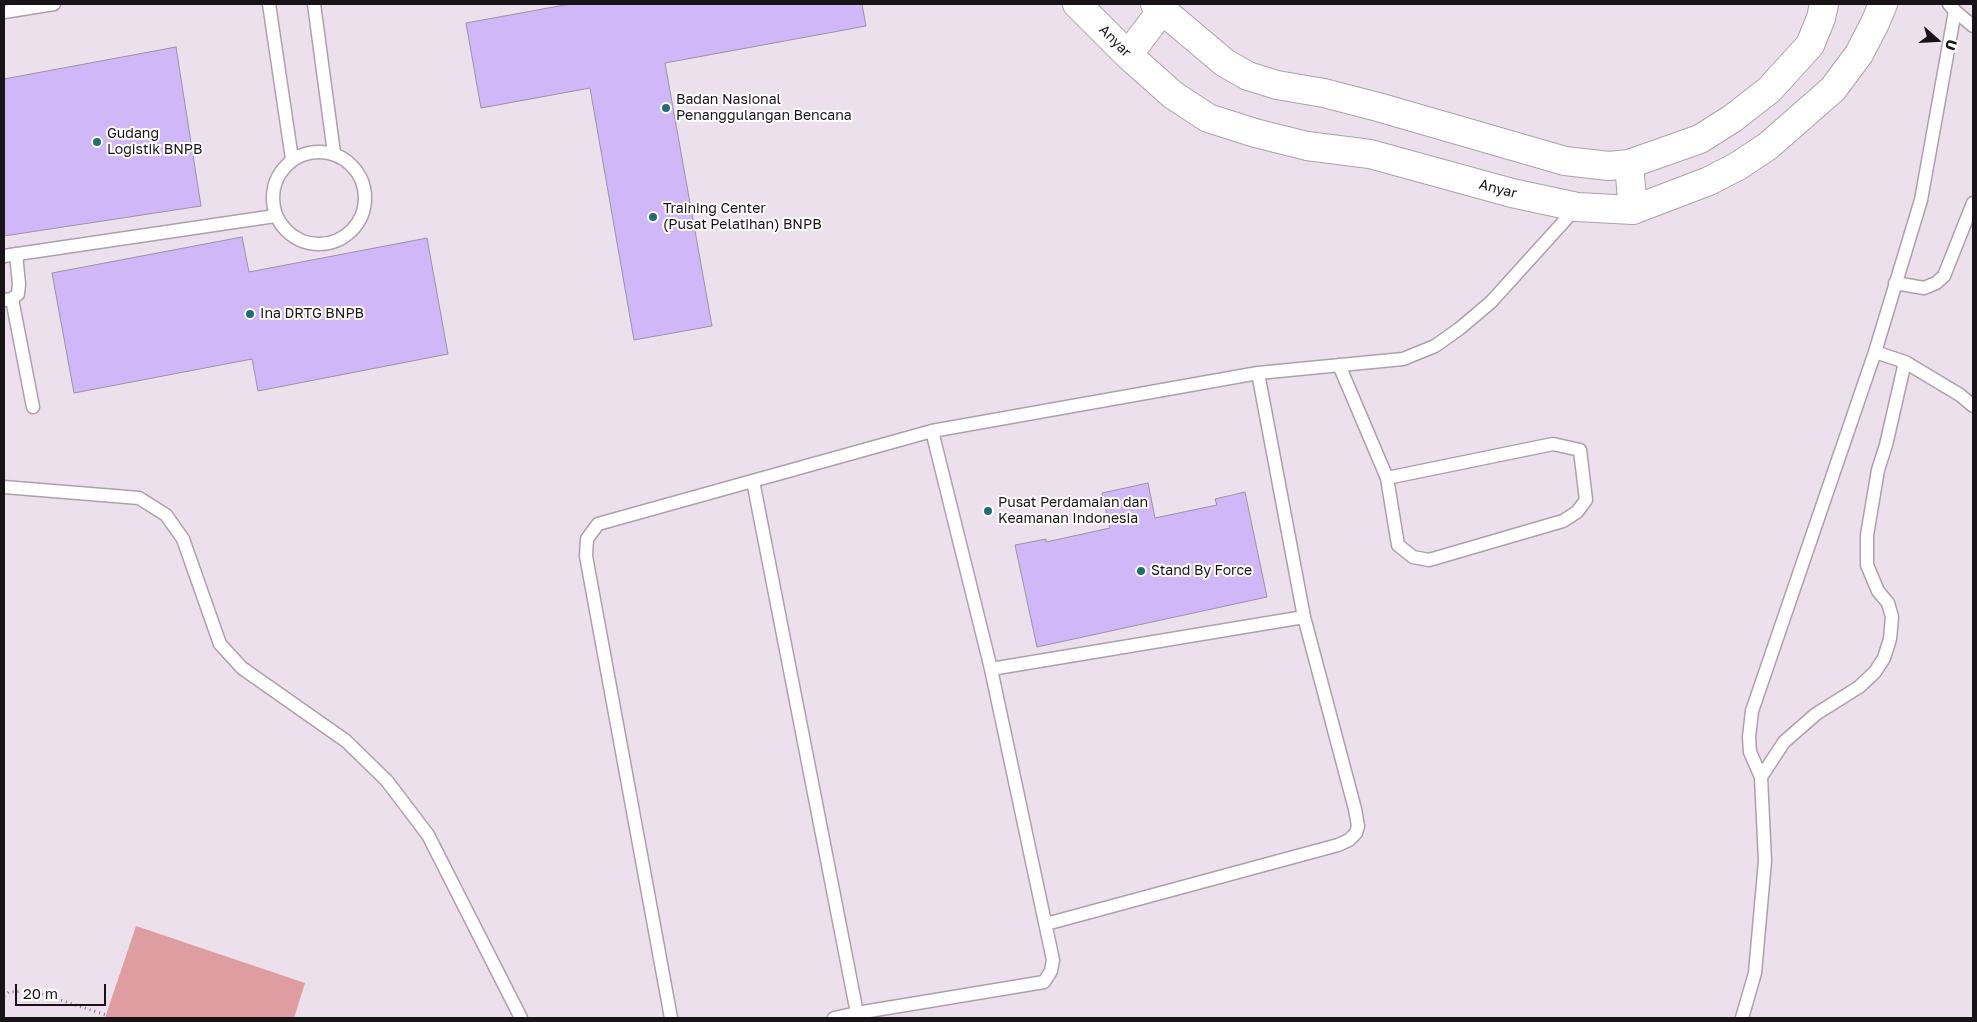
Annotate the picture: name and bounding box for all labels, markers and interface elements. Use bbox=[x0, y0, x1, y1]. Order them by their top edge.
north arrow bbox=[1912, 15, 1962, 65]
street label: Anyar bbox=[1095, 21, 1135, 61]
text: U bbox=[1942, 37, 1961, 53]
place label: Badan Nasional Penanggulangan Bencana bbox=[676, 92, 852, 124]
marker: Badan Nasional Penanggulangan Bencana bbox=[660, 102, 672, 114]
place label: Gudang Logistik BNPB bbox=[107, 126, 202, 158]
marker: Gudang Logistik BNPB bbox=[91, 136, 103, 148]
street label: Anyar bbox=[1477, 176, 1519, 202]
place label: Training Center (Pusat Pelatihan) BNPB bbox=[663, 201, 822, 233]
marker: Training Center (Pusat Pelatihan) BNPB bbox=[647, 211, 659, 223]
place label: Ina DRTG BNPB bbox=[260, 306, 364, 322]
marker: Ina DRTG BNPB bbox=[244, 308, 256, 320]
place label: Pusat Perdamaian dan Keamanan Indonesia bbox=[998, 495, 1148, 528]
marker: Pusat Perdamaian dan Keamanan Indonesia bbox=[982, 505, 994, 517]
place label: Stand By Force bbox=[1151, 563, 1252, 579]
marker: Stand By Force bbox=[1135, 565, 1147, 577]
scale bar bbox=[18, 974, 109, 1006]
text: 20 m bbox=[23, 984, 58, 1002]

